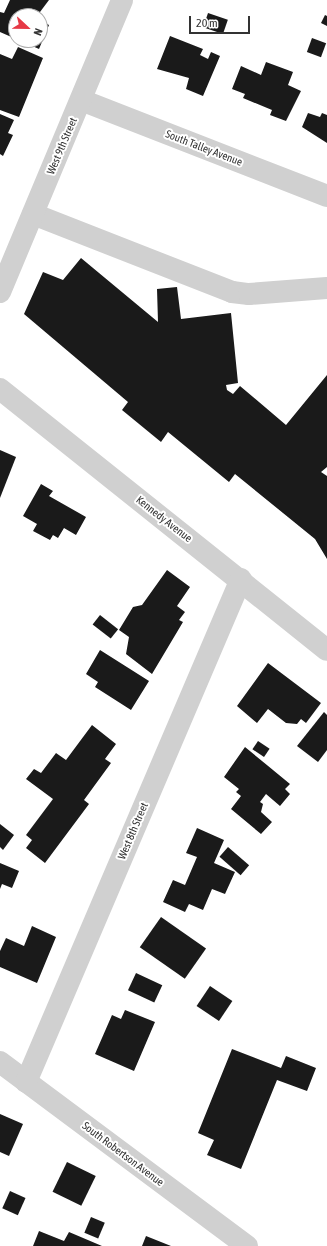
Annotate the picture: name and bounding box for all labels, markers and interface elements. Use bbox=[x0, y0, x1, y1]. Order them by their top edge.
north arrow bbox=[8, 8, 48, 48]
scale bar bbox=[191, 8, 252, 34]
text: 20 m bbox=[196, 16, 218, 30]
text: N bbox=[31, 27, 45, 37]
street label: West 9th Street bbox=[44, 116, 80, 176]
street label: South Talley Avenue bbox=[164, 127, 244, 169]
street label: Kennedy Avenue bbox=[133, 493, 195, 545]
street label: West 8th Street bbox=[115, 801, 151, 861]
street label: South Robertson Avenue bbox=[80, 1119, 166, 1189]

